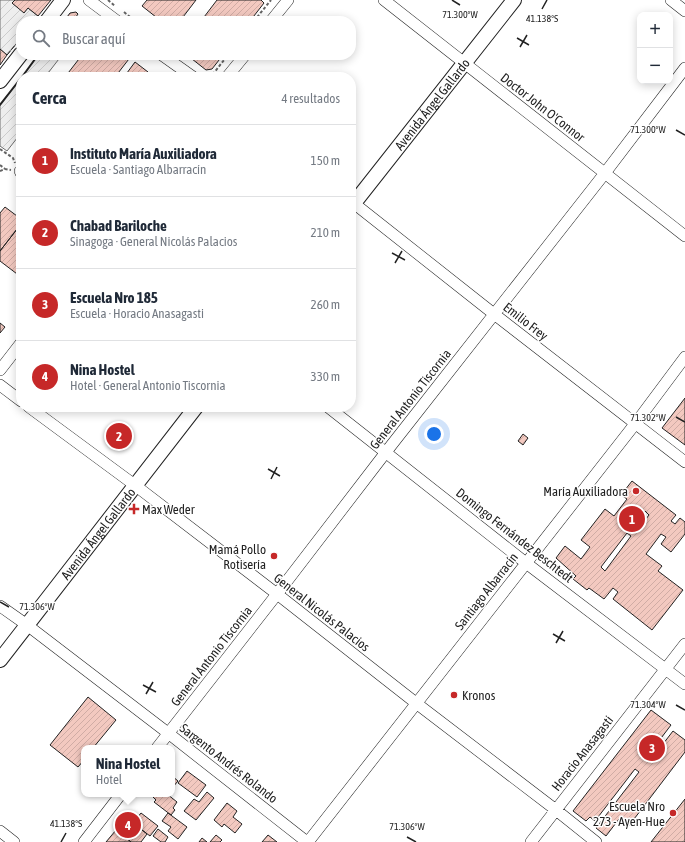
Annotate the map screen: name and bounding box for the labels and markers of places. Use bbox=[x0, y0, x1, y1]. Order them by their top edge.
pin: 2 bbox=[106, 421, 132, 451]
place label: María Auxiliadora bbox=[543, 484, 628, 499]
marker: María Auxiliadora bbox=[631, 486, 641, 496]
place label: Max Weder bbox=[142, 502, 195, 517]
marker: Max Weder bbox=[129, 504, 139, 514]
pin: 1 bbox=[619, 504, 645, 534]
place label: Mamá Pollo Rotisería bbox=[209, 542, 266, 572]
marker: Mamá Pollo Rotisería bbox=[269, 551, 279, 561]
place label: Kronos bbox=[462, 688, 496, 703]
marker: Kronos bbox=[449, 690, 459, 700]
pin: 3 bbox=[639, 733, 665, 763]
place label: Escuela Nro 273 - Ayen-Hue bbox=[593, 799, 665, 829]
marker: Escuela Nro 273 - Ayen-Hue bbox=[668, 808, 678, 818]
pin: 4 bbox=[115, 810, 141, 840]

